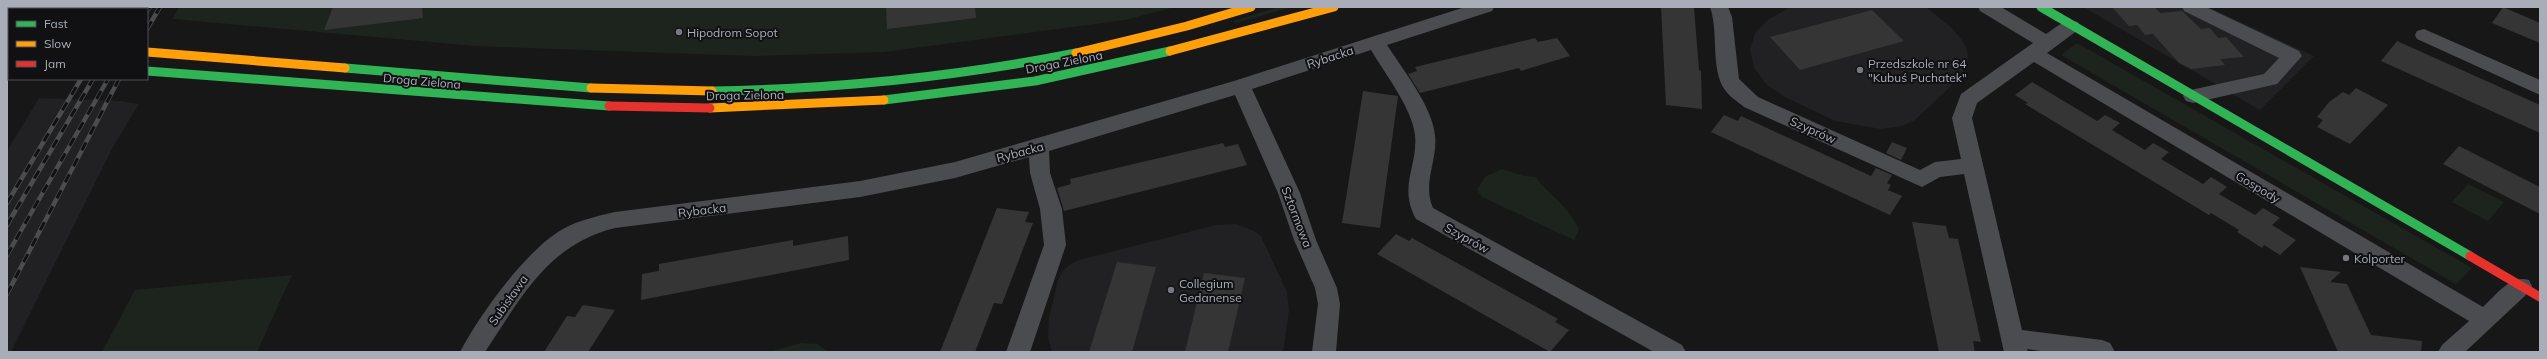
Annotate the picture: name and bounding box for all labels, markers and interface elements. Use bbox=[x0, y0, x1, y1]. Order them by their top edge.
legend bbox=[8, 8, 148, 80]
text: Fast bbox=[44, 16, 68, 31]
place label: Hipodrom Sopot bbox=[687, 25, 778, 40]
marker: Hipodrom Sopot bbox=[674, 27, 684, 37]
text: Slow bbox=[44, 36, 72, 51]
street label: Rybacka bbox=[1305, 42, 1355, 72]
street label: Droga Zielona bbox=[1024, 47, 1104, 77]
text: Jam bbox=[44, 56, 66, 71]
place label: Przedszkole nr 64 "Kubuś Puchatek" bbox=[1868, 56, 1967, 85]
marker: Przedszkole nr 64 "Kubuś Puchatek" bbox=[1855, 65, 1865, 75]
street label: Droga Zielona bbox=[382, 70, 462, 92]
street label: Droga Zielona bbox=[706, 87, 784, 103]
street label: Szyprów bbox=[1788, 113, 1839, 147]
street label: Rybacka bbox=[995, 138, 1045, 166]
street label: Gospody bbox=[2233, 168, 2283, 206]
street label: Sztormowa bbox=[1279, 185, 1315, 249]
street label: Rybacka bbox=[677, 200, 727, 220]
street label: Szyprów bbox=[1442, 220, 1492, 257]
place label: Kolporter bbox=[2354, 251, 2406, 266]
marker: Kolporter bbox=[2341, 253, 2351, 263]
street label: Subisława bbox=[485, 272, 531, 328]
place label: Collegium Gedanense bbox=[1179, 276, 1242, 305]
marker: Collegium Gedanense bbox=[1166, 285, 1176, 295]

